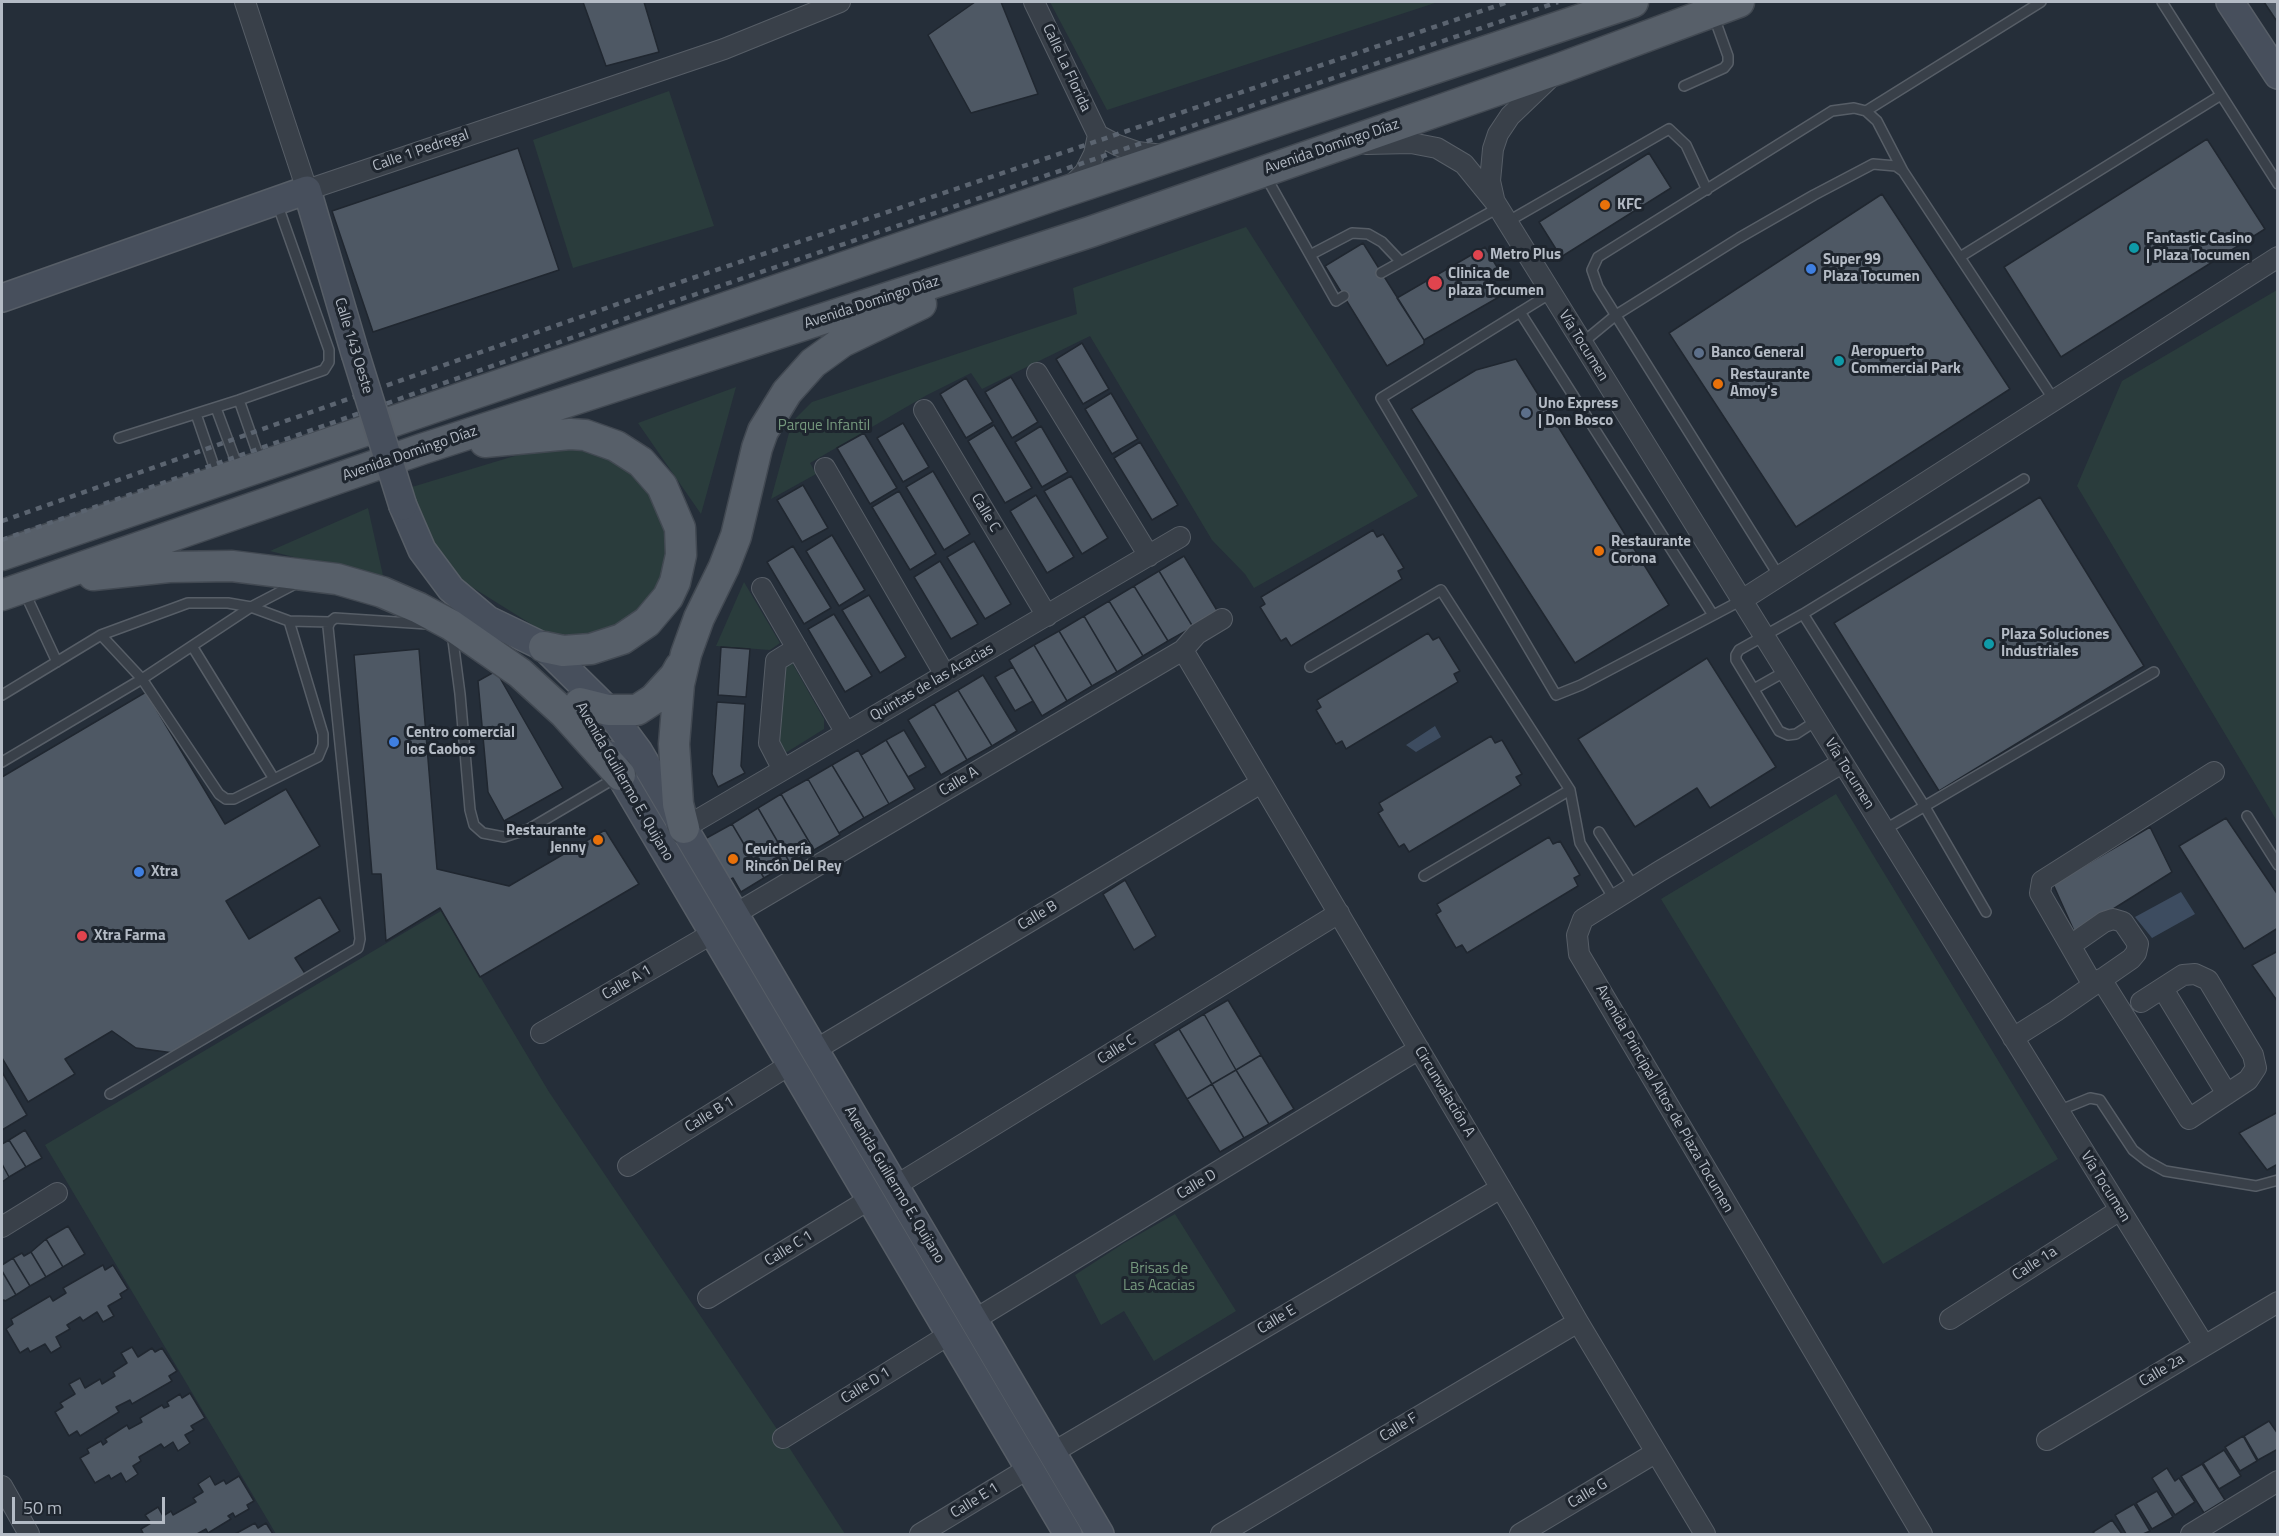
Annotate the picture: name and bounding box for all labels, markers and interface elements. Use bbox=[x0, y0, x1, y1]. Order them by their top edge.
street label: Calle La Florida bbox=[1038, 21, 1094, 115]
street label: Avenida Domingo Díaz bbox=[1262, 116, 1402, 178]
street label: Calle 1 Pedregal bbox=[370, 126, 472, 176]
place label: KFC bbox=[1617, 196, 1642, 214]
marker: KFC bbox=[1598, 198, 1612, 212]
place label: Fantastic Casino | Plaza Tocumen bbox=[2146, 230, 2252, 265]
marker: Fantastic Casino | Plaza Tocumen bbox=[2127, 241, 2141, 255]
place label: Metro Plus bbox=[1490, 246, 1561, 264]
marker: Metro Plus bbox=[1471, 248, 1485, 262]
place label: Super 99 Plaza Tocumen bbox=[1823, 251, 1920, 286]
marker: Super 99 Plaza Tocumen bbox=[1804, 262, 1818, 276]
place label: Clinica de plaza Tocumen bbox=[1448, 265, 1544, 300]
street label: Avenida Domingo Díaz bbox=[802, 273, 942, 333]
marker: Clinica de plaza Tocumen bbox=[1426, 274, 1444, 292]
street label: Calle 143 Oeste bbox=[330, 296, 376, 396]
street label: Vía Tocumen bbox=[1554, 307, 1612, 385]
place label: Aeropuerto Commercial Park bbox=[1851, 343, 1961, 378]
place label: Banco General bbox=[1711, 344, 1804, 362]
marker: Banco General bbox=[1692, 346, 1706, 360]
marker: Aeropuerto Commercial Park bbox=[1832, 354, 1846, 368]
place label: Restaurante Amoy's bbox=[1730, 366, 1810, 401]
marker: Restaurante Amoy's bbox=[1711, 377, 1725, 391]
place label: Uno Express | Don Bosco bbox=[1538, 395, 1618, 430]
marker: Uno Express | Don Bosco bbox=[1519, 406, 1533, 420]
park label: Parque Infantil bbox=[778, 417, 870, 435]
street label: Avenida Domingo Díaz bbox=[340, 423, 480, 485]
street label: Calle C bbox=[967, 491, 1003, 535]
place label: Restaurante Corona bbox=[1611, 533, 1691, 568]
marker: Restaurante Corona bbox=[1592, 544, 1606, 558]
place label: Plaza Soluciones Industriales bbox=[2001, 626, 2109, 661]
marker: Plaza Soluciones Industriales bbox=[1982, 637, 1996, 651]
street label: Quintas de las Acacias bbox=[867, 640, 997, 726]
street label: Avenida Guillermo E. Quijano bbox=[571, 700, 677, 864]
place label: Centro comercial los Caobos bbox=[406, 724, 515, 759]
marker: Centro comercial los Caobos bbox=[387, 735, 401, 749]
street label: Vía Tocumen bbox=[1820, 735, 1878, 813]
street label: Calle A bbox=[936, 763, 982, 801]
place label: Restaurante Jenny bbox=[506, 822, 586, 857]
marker: Restaurante Jenny bbox=[591, 833, 605, 847]
place label: Cevichería Rincón Del Rey bbox=[745, 841, 841, 876]
marker: Cevichería Rincón Del Rey bbox=[726, 852, 740, 866]
place label: Xtra bbox=[151, 863, 178, 881]
marker: Xtra bbox=[132, 865, 146, 879]
street label: Calle B bbox=[1015, 897, 1061, 935]
place label: Xtra Farma bbox=[94, 927, 166, 945]
marker: Xtra Farma bbox=[75, 929, 89, 943]
street label: Calle A 1 bbox=[599, 962, 655, 1004]
street label: Avenida Principal Altos de Plaza Tocumen bbox=[1591, 982, 1737, 1216]
street label: Calle C bbox=[1095, 1031, 1139, 1069]
street label: Circunvalación A bbox=[1410, 1043, 1478, 1141]
street label: Calle B 1 bbox=[682, 1093, 738, 1137]
street label: Avenida Guillermo E. Quijano bbox=[840, 1103, 948, 1267]
street label: Vía Tocumen bbox=[2076, 1148, 2134, 1226]
street label: Calle D bbox=[1174, 1166, 1220, 1204]
street label: Calle C 1 bbox=[762, 1227, 816, 1271]
street label: Calle 1a bbox=[2009, 1243, 2061, 1285]
park label: Brisas de Las Acacias bbox=[1123, 1260, 1195, 1295]
street label: Calle E bbox=[1254, 1302, 1300, 1338]
street label: Calle 2a bbox=[2136, 1351, 2188, 1391]
street label: Calle D 1 bbox=[838, 1364, 894, 1408]
street label: Calle F bbox=[1377, 1410, 1421, 1446]
street label: Calle G bbox=[1565, 1475, 1611, 1513]
street label: Calle E 1 bbox=[948, 1479, 1002, 1523]
scale bar bbox=[15, 1485, 168, 1523]
text: 50 m bbox=[23, 1494, 62, 1521]

